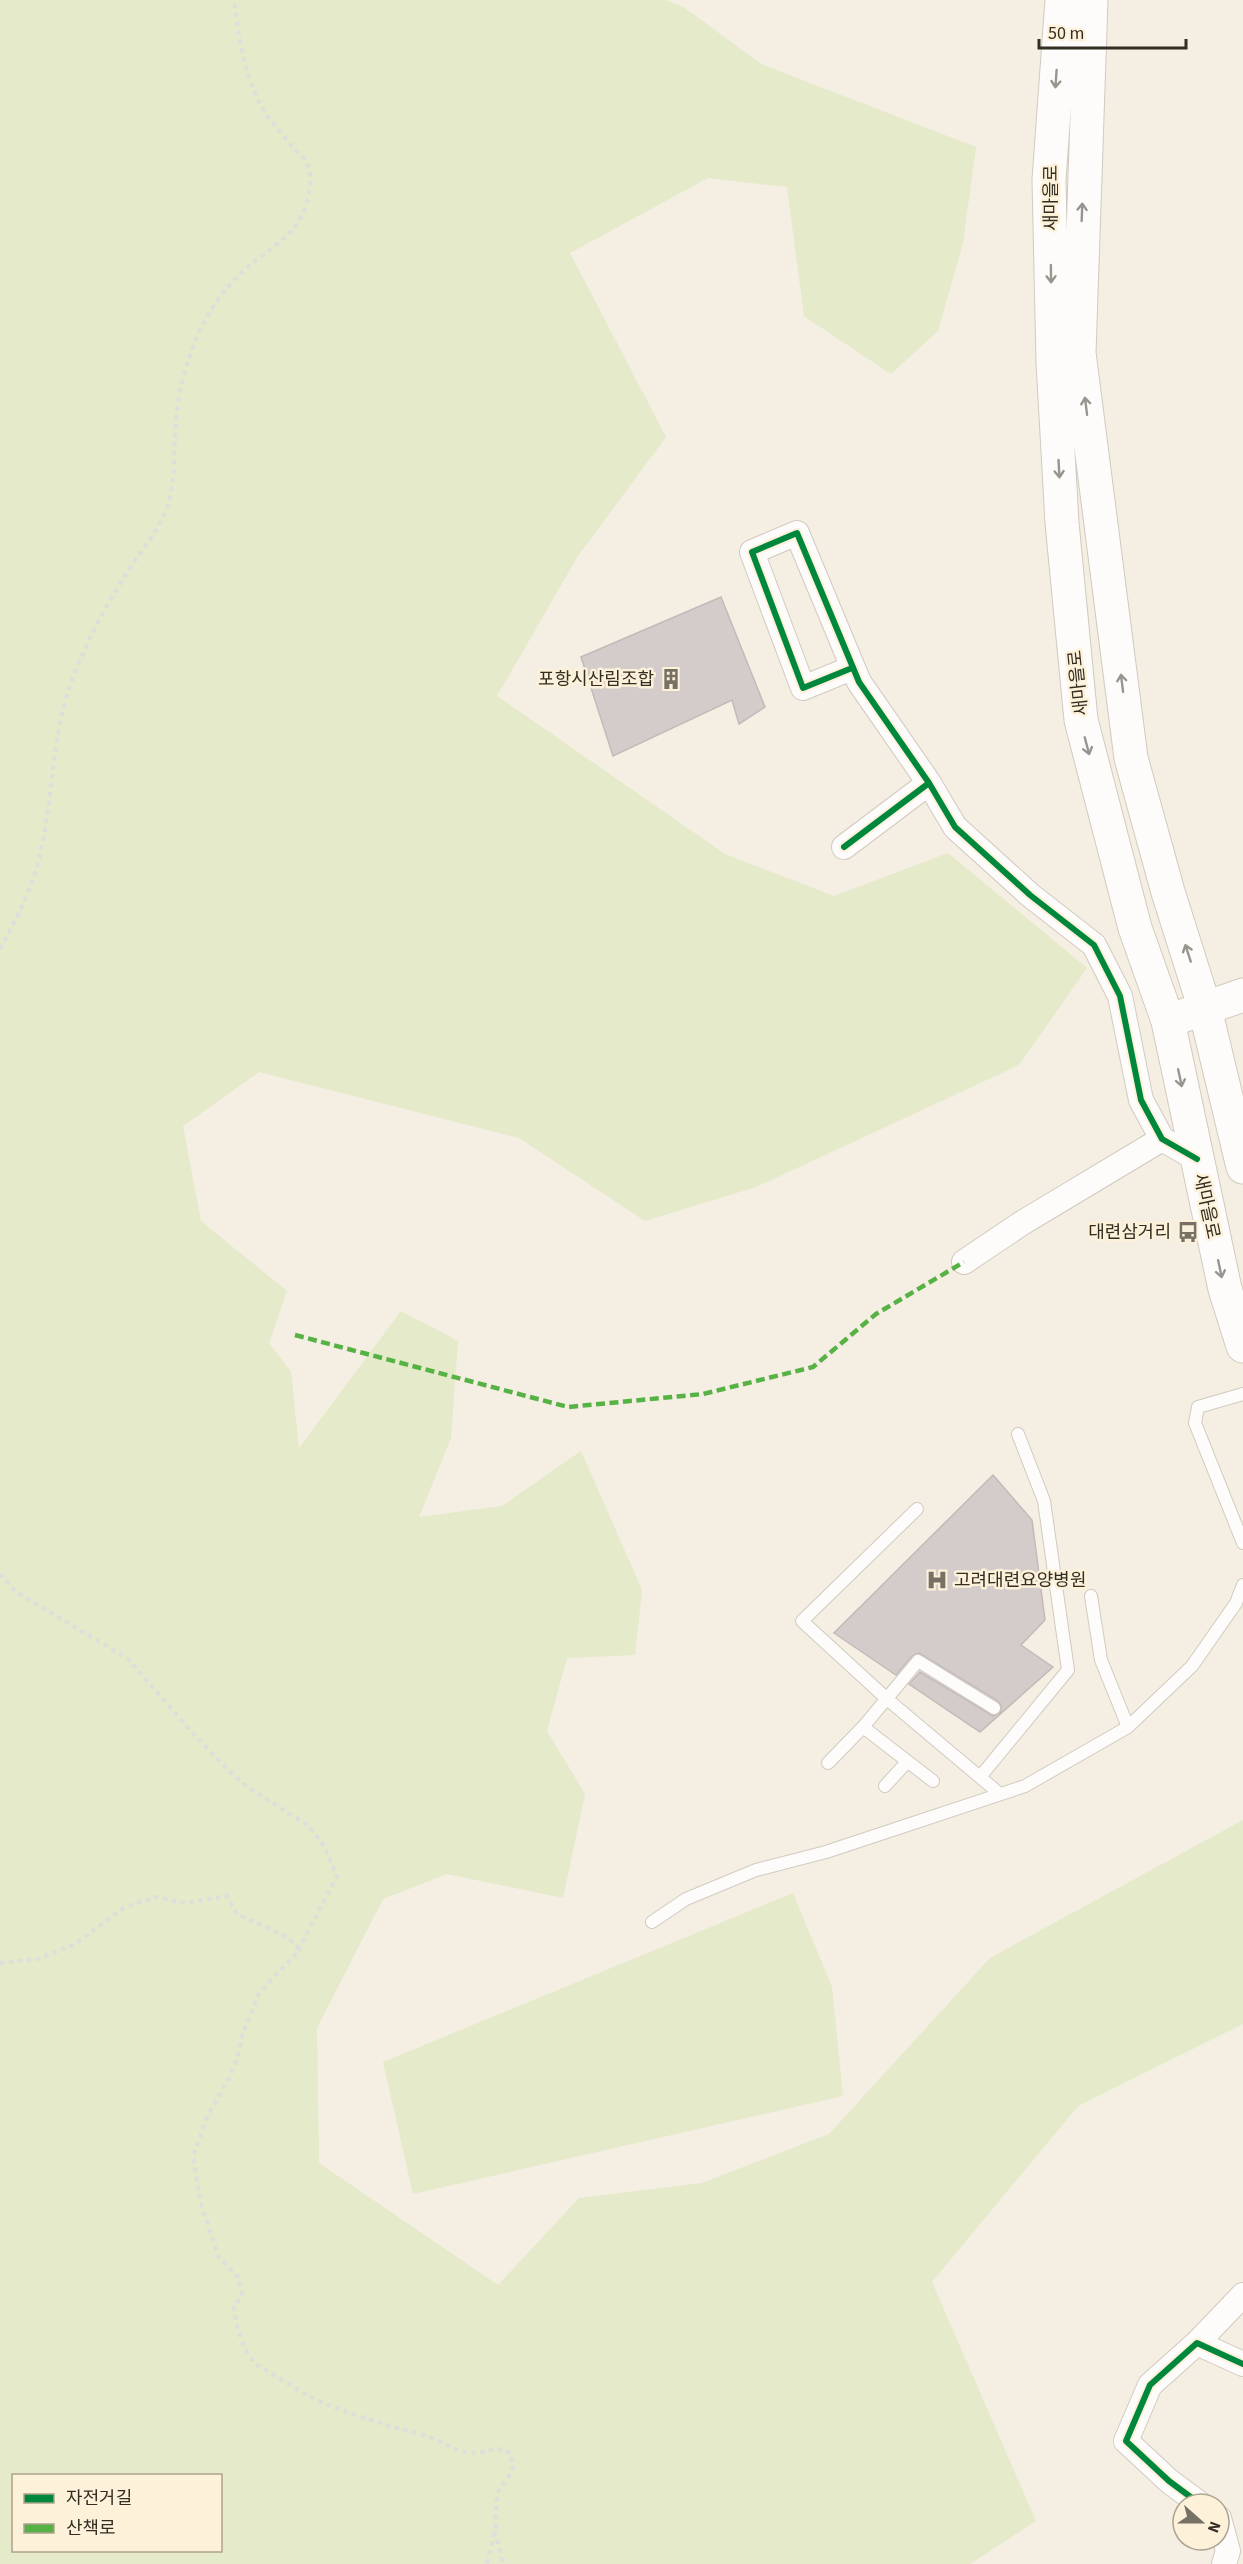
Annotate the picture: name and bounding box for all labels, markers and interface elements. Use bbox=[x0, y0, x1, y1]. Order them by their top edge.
scale bar bbox=[1039, 12, 1186, 50]
text: 50 m bbox=[1048, 21, 1084, 46]
one-way arrow bbox=[1051, 69, 1062, 89]
street label: 새마을로 bbox=[1039, 165, 1064, 231]
one-way arrow bbox=[1077, 202, 1088, 222]
one-way arrow bbox=[1045, 264, 1057, 284]
one-way arrow bbox=[1081, 397, 1092, 417]
one-way arrow bbox=[1053, 458, 1064, 478]
street label: 새마을로 bbox=[1063, 649, 1094, 717]
place label: 포항시산림조합 bbox=[538, 667, 654, 692]
building icon: 포항시산림조합 bbox=[659, 667, 683, 691]
one-way arrow bbox=[1116, 674, 1127, 693]
one-way arrow bbox=[1082, 736, 1094, 755]
one-way arrow bbox=[1181, 944, 1192, 963]
one-way arrow bbox=[1175, 1069, 1187, 1088]
street label: 새마을로 bbox=[1187, 1171, 1226, 1241]
place label: 대련삼거리 bbox=[1088, 1220, 1171, 1245]
bus stop icon: 대련삼거리 bbox=[1176, 1220, 1200, 1244]
one-way arrow bbox=[1215, 1259, 1227, 1278]
hospital icon: 고려대련요양병원 bbox=[925, 1568, 949, 1592]
place label: 고려대련요양병원 bbox=[954, 1568, 1086, 1593]
legend bbox=[12, 2474, 222, 2552]
text: 자전거길 bbox=[66, 2486, 132, 2511]
north arrow bbox=[1171, 2492, 1231, 2552]
text: 산책로 bbox=[66, 2516, 116, 2541]
text: N bbox=[1202, 2518, 1226, 2536]

